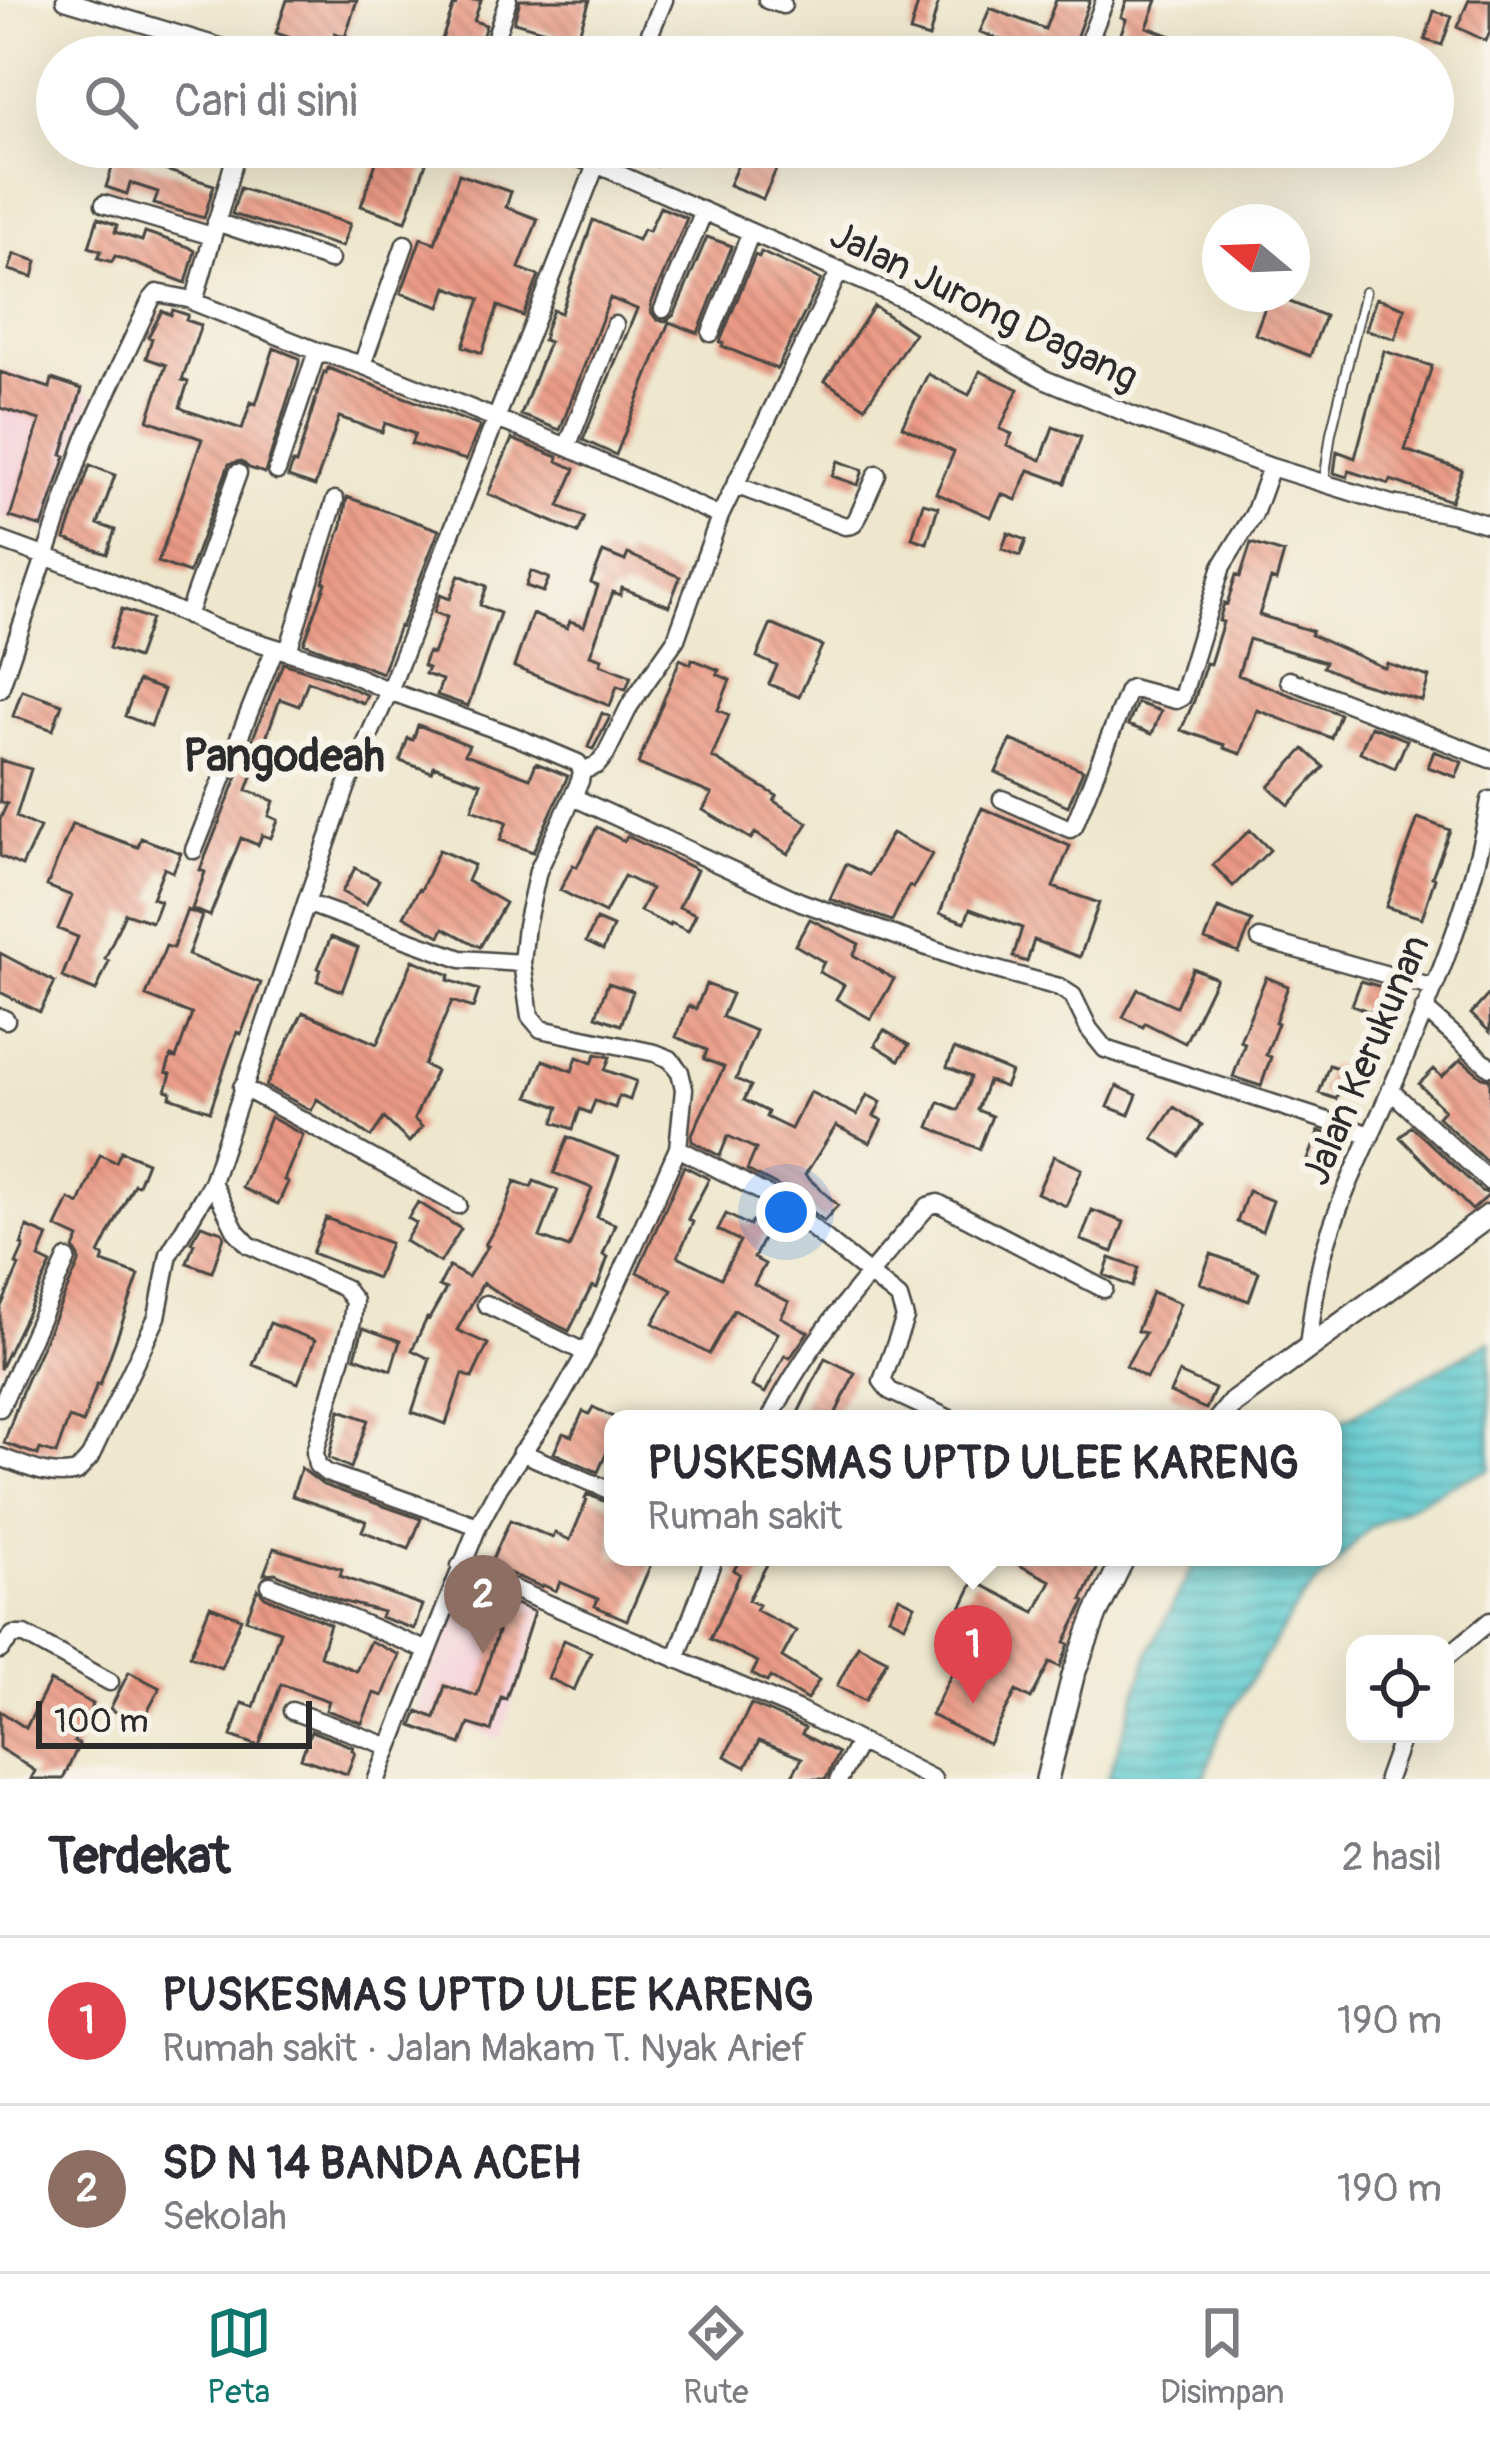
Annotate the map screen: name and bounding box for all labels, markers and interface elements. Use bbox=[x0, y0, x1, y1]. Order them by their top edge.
search box bbox=[36, 36, 1454, 168]
icon: search bbox=[78, 69, 144, 135]
text: Cari di sini bbox=[174, 74, 358, 130]
north arrow bbox=[1202, 204, 1310, 312]
street label: Jalan Jurong Dagang bbox=[822, 210, 1146, 402]
district label: Pangodeah bbox=[183, 729, 385, 785]
street label: Jalan Kerukunan bbox=[1291, 928, 1441, 1192]
your location bbox=[756, 1182, 816, 1242]
popup bbox=[604, 1410, 1342, 1566]
text: PUSKESMAS UPTD ULEE KARENG bbox=[647, 1436, 1299, 1492]
text: Rumah sakit bbox=[647, 1492, 842, 1541]
pin: 2 bbox=[444, 1555, 522, 1654]
pin: 1 bbox=[934, 1605, 1012, 1704]
map controls bbox=[1346, 1635, 1454, 1743]
button: locate bbox=[1346, 1635, 1454, 1743]
scale bar bbox=[36, 1695, 312, 1748]
text: 100 m bbox=[54, 1701, 148, 1742]
text: Terdekat bbox=[48, 1825, 230, 1889]
text: 2 hasil bbox=[1342, 1833, 1442, 1882]
text: PUSKESMAS UPTD ULEE KARENG bbox=[162, 1968, 814, 2024]
text: 1 bbox=[79, 1996, 95, 2045]
text: 190 m bbox=[1337, 1996, 1442, 2045]
text: Rumah sakit · Jalan Makam T. Nyak Arief bbox=[162, 2024, 807, 2073]
text: SD N 14 BANDA ACEH bbox=[162, 2136, 581, 2192]
text: 2 bbox=[76, 2164, 98, 2213]
text: 190 m bbox=[1337, 2164, 1442, 2213]
text: Sekolah bbox=[162, 2192, 287, 2241]
tab: Peta bbox=[206, 2300, 272, 2413]
tab: Rute bbox=[683, 2300, 749, 2413]
tab: Disimpan bbox=[1160, 2300, 1284, 2413]

